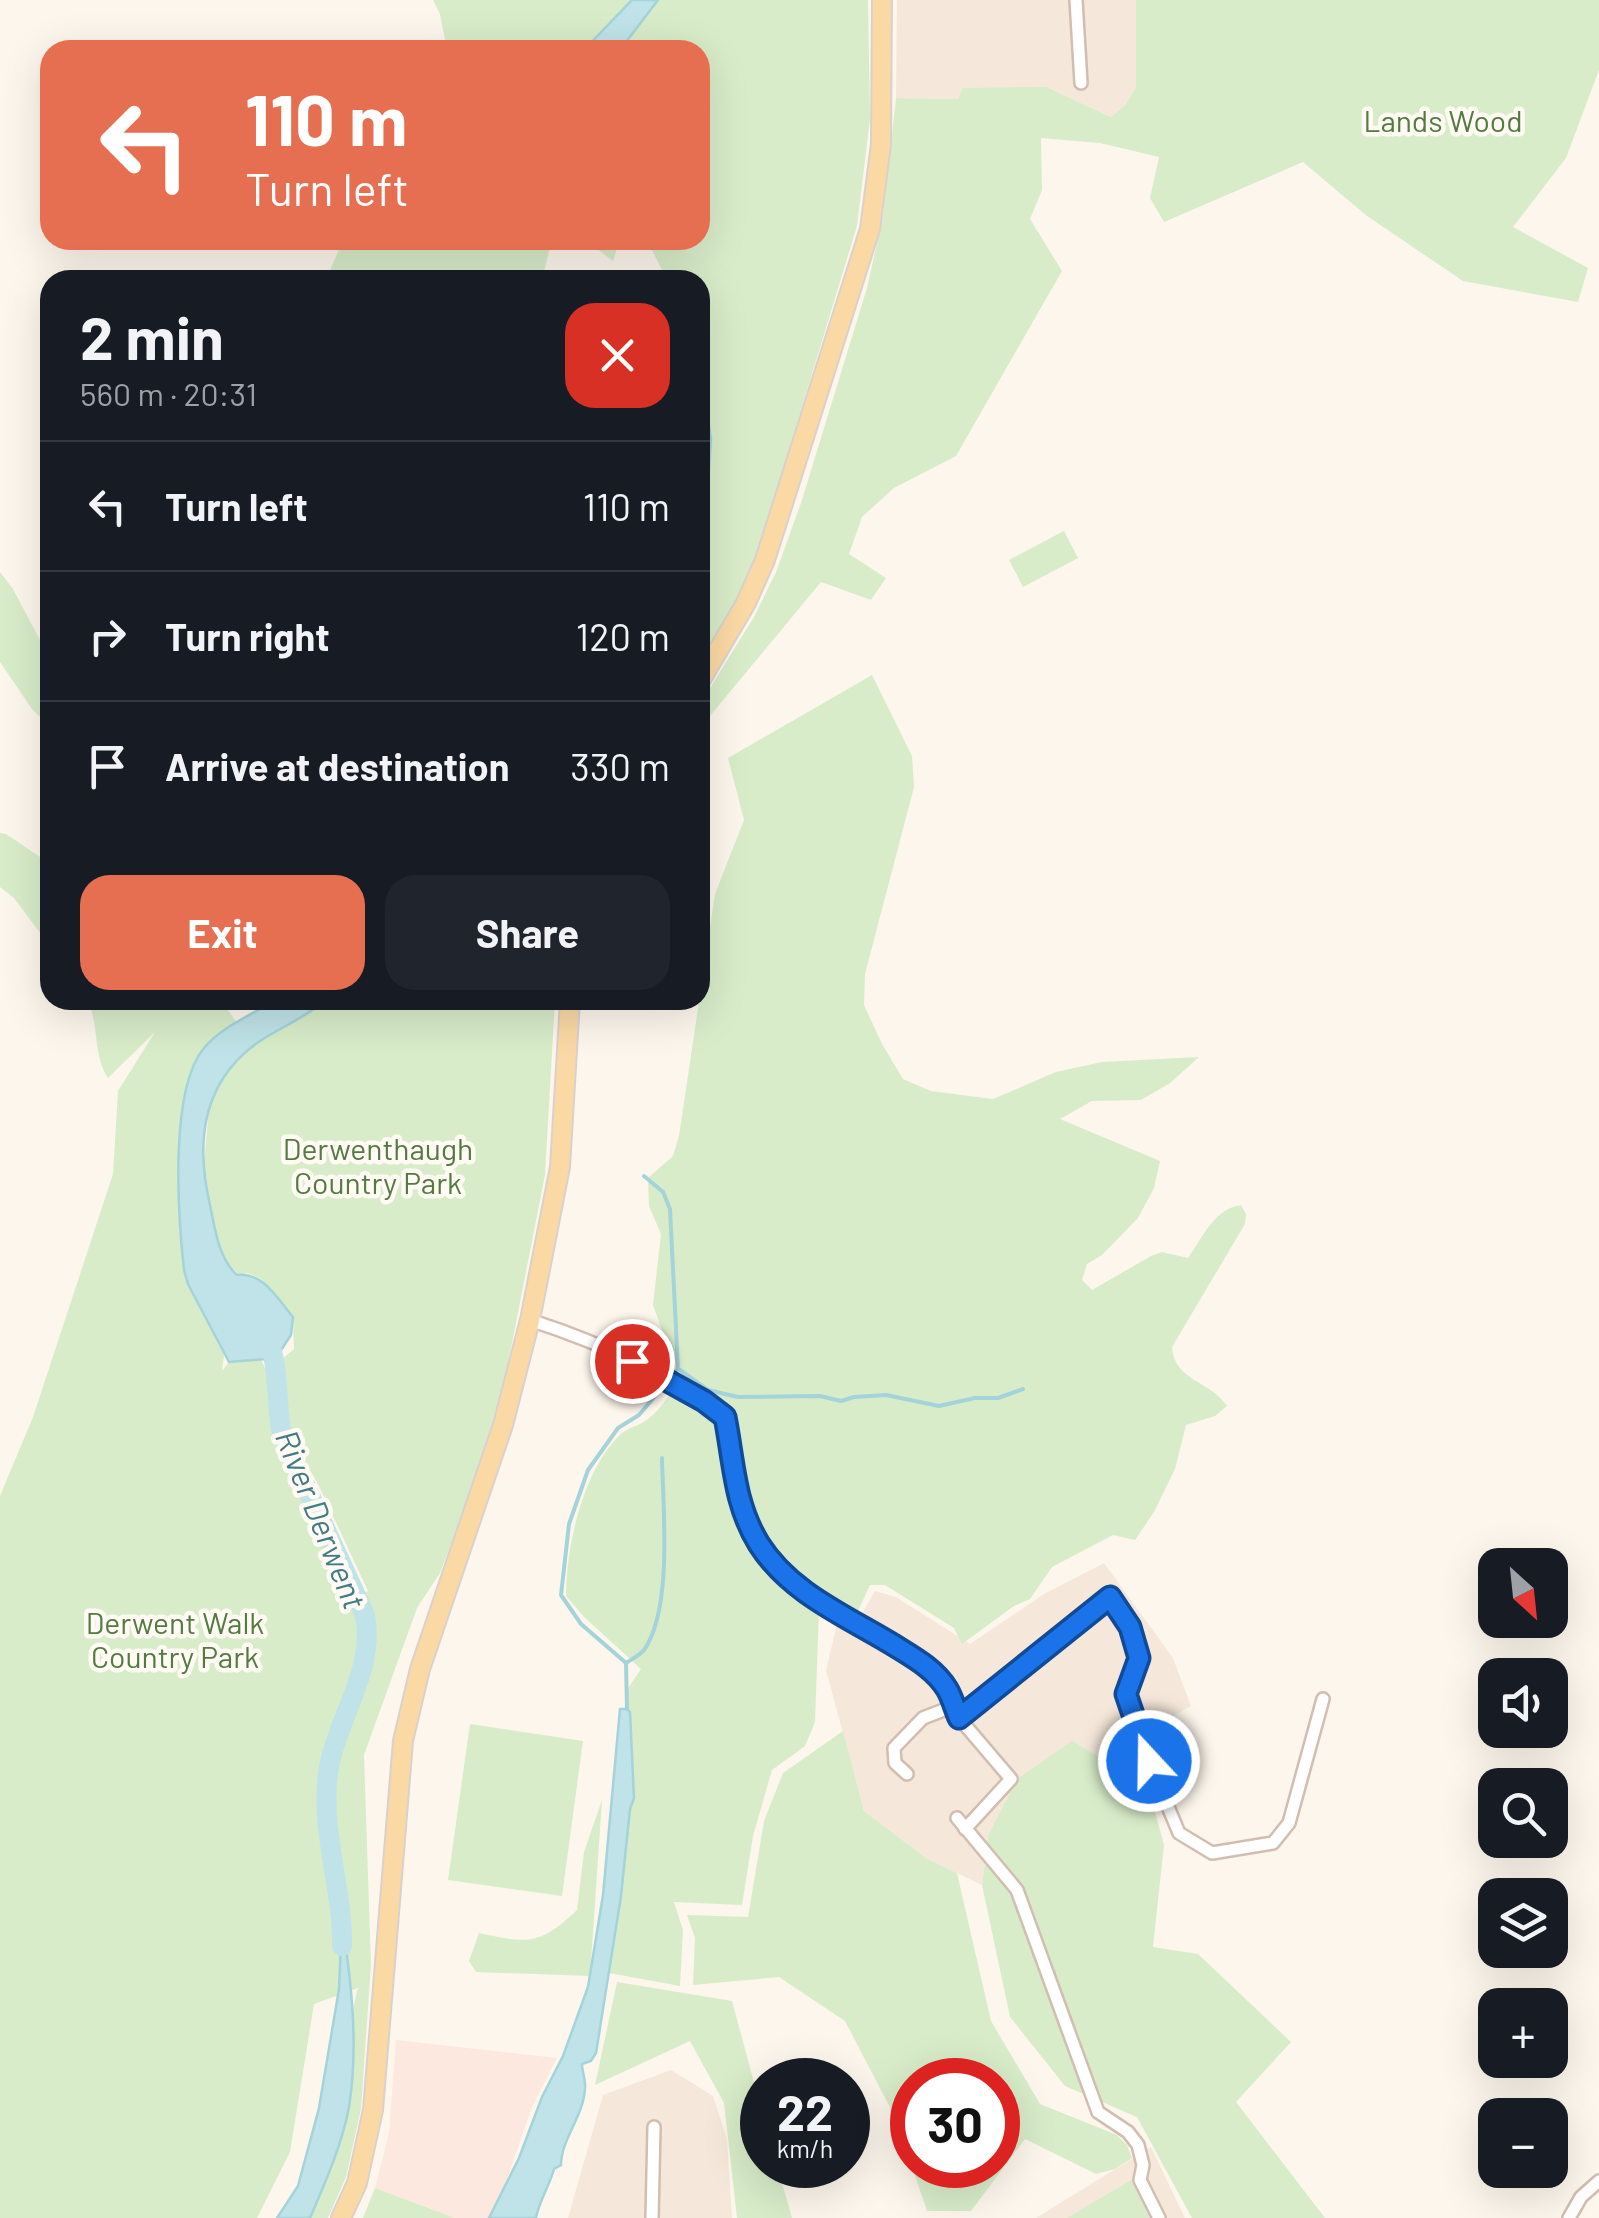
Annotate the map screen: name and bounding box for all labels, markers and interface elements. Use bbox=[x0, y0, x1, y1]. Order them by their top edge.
text: 110 m bbox=[245, 76, 407, 160]
icon: left bbox=[80, 80, 210, 210]
park label: Lands Wood bbox=[1363, 102, 1523, 138]
text: Turn left bbox=[245, 161, 409, 215]
text: 2 min bbox=[80, 300, 224, 372]
button: close bbox=[565, 303, 670, 408]
text: 560 m · 20:31 bbox=[80, 374, 257, 412]
icon: left bbox=[80, 479, 135, 534]
text: Turn left bbox=[165, 483, 308, 529]
text: 110 m bbox=[583, 483, 670, 529]
icon: right bbox=[80, 609, 135, 664]
text: Turn right bbox=[165, 613, 330, 659]
text: 120 m bbox=[576, 613, 670, 659]
icon: arrive bbox=[80, 739, 135, 794]
text: Arrive at destination bbox=[165, 743, 510, 789]
text: 330 m bbox=[570, 743, 670, 789]
button: Exit bbox=[80, 875, 365, 990]
button: Share bbox=[385, 875, 670, 990]
park label: Derwenthaugh Country Park bbox=[283, 1130, 473, 1200]
pin bbox=[590, 1319, 675, 1404]
icon: arrive bbox=[605, 1334, 660, 1389]
water label: River Derwent bbox=[269, 1424, 375, 1614]
north arrow bbox=[1478, 1548, 1568, 1638]
map controls bbox=[1478, 1548, 1568, 2188]
park label: Derwent Walk Country Park bbox=[86, 1604, 264, 1674]
button: sound bbox=[1478, 1658, 1568, 1748]
position arrow bbox=[1097, 1709, 1201, 1813]
button: search bbox=[1478, 1768, 1568, 1858]
button: layers bbox=[1478, 1878, 1568, 1968]
button: + bbox=[1478, 1988, 1568, 2078]
speed limit sign: 30 bbox=[890, 2058, 1020, 2188]
text: 22 bbox=[777, 2081, 833, 2141]
button: − bbox=[1478, 2098, 1568, 2188]
text: km/h bbox=[777, 2133, 833, 2163]

